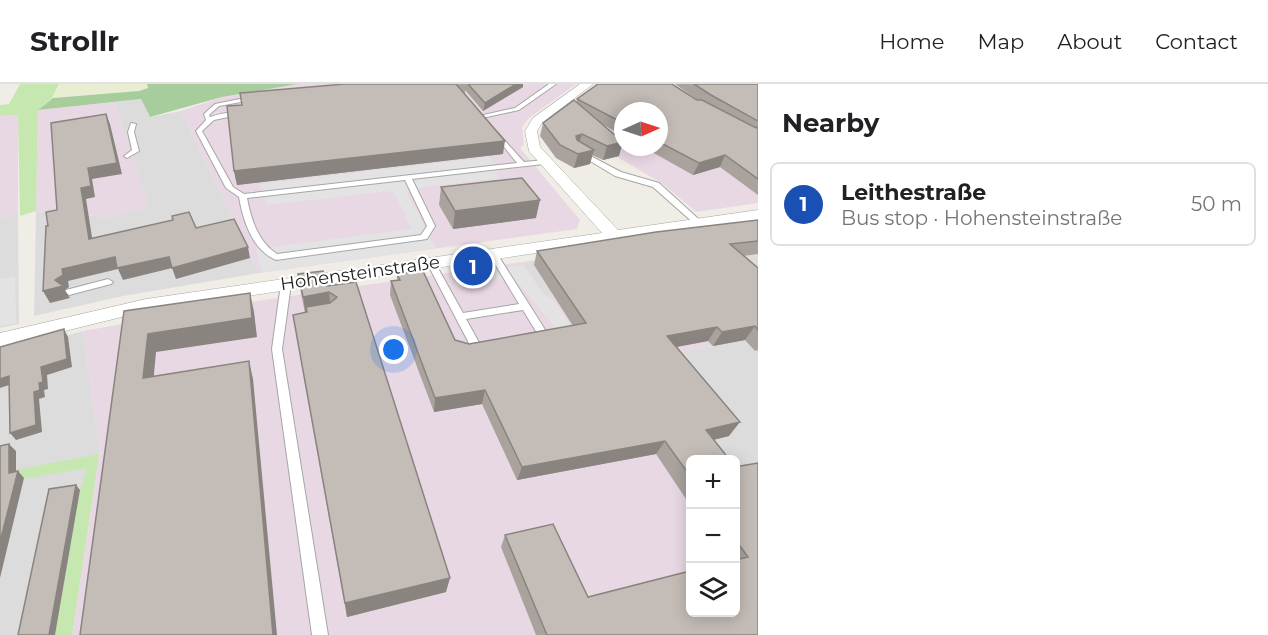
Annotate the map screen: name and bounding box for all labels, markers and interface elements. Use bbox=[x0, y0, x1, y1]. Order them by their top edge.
text: Strollr bbox=[30, 24, 119, 58]
text: Home bbox=[879, 29, 944, 54]
text: Map bbox=[977, 29, 1024, 54]
text: About bbox=[1057, 29, 1122, 54]
text: Contact bbox=[1155, 29, 1238, 54]
north arrow bbox=[614, 102, 668, 156]
text: Nearby bbox=[782, 107, 879, 139]
text: Leithestraße bbox=[841, 179, 986, 206]
text: 1 bbox=[800, 192, 807, 216]
text: 50 m bbox=[1191, 192, 1242, 216]
text: Bus stop · Hohensteinstraße bbox=[841, 206, 1122, 230]
pin: 1 bbox=[454, 244, 492, 288]
street label: Hohensteinstraße bbox=[279, 251, 441, 295]
your location bbox=[379, 335, 408, 364]
map controls bbox=[686, 455, 740, 617]
button: + bbox=[686, 455, 740, 509]
button: − bbox=[686, 509, 740, 563]
button: layers bbox=[686, 563, 740, 617]

